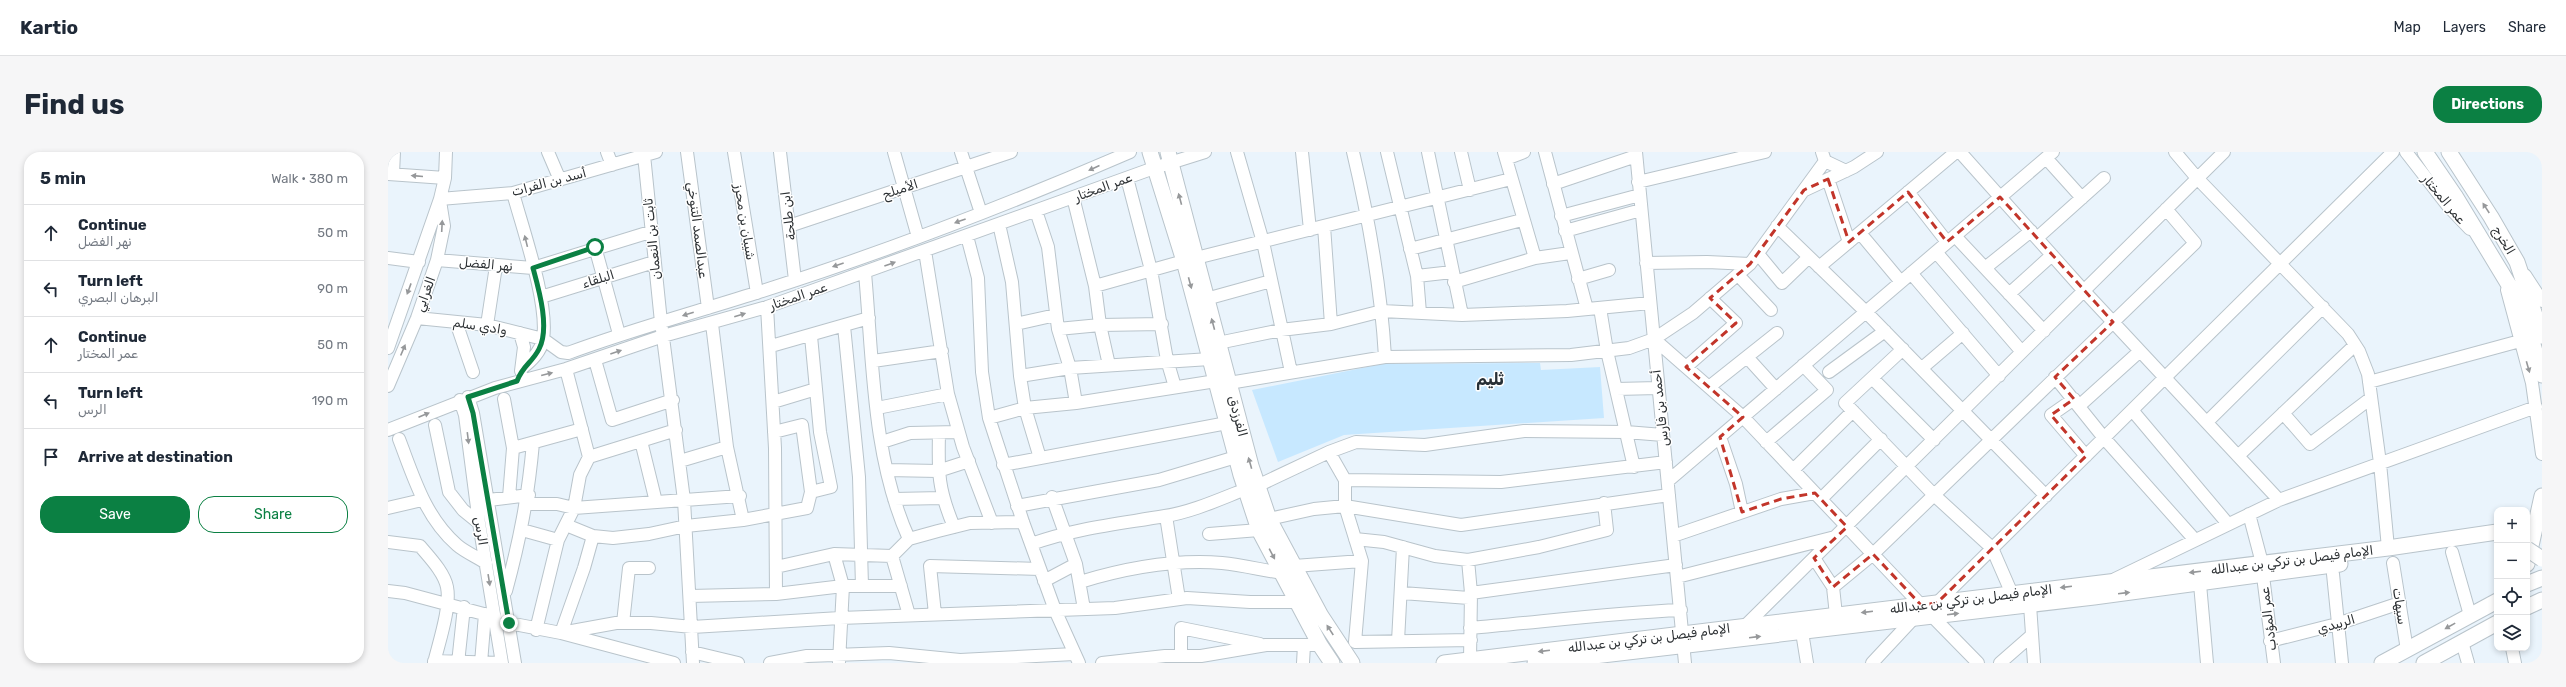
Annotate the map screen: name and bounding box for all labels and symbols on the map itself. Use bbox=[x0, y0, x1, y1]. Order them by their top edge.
street label: أسد بن الفرات bbox=[510, 165, 589, 200]
one-way arrow bbox=[1087, 165, 1099, 171]
street label: عمر المختار bbox=[1071, 170, 1134, 206]
street label: عمر المختار bbox=[2418, 170, 2469, 227]
one-way arrow bbox=[411, 172, 423, 179]
street label: الأميلح bbox=[880, 176, 920, 204]
street label: عبدالصمد التنوخي bbox=[683, 181, 711, 279]
street label: شيبان بن محرز bbox=[730, 182, 758, 261]
street label: ابن طلحة bbox=[778, 191, 798, 241]
one-way arrow bbox=[1177, 192, 1183, 204]
street label: ثابت بن النعمان bbox=[640, 197, 664, 280]
one-way arrow bbox=[2482, 203, 2490, 213]
one-way arrow bbox=[954, 219, 966, 225]
one-way arrow bbox=[439, 220, 446, 233]
street label: الخرج bbox=[2488, 223, 2518, 258]
one-way arrow bbox=[522, 235, 528, 247]
route start bbox=[586, 238, 604, 256]
street label: نهر الفضل bbox=[458, 254, 513, 275]
one-way arrow bbox=[884, 260, 896, 266]
one-way arrow bbox=[831, 262, 843, 268]
street label: البلقاء bbox=[580, 267, 616, 291]
street label: الغرابي bbox=[412, 274, 440, 314]
one-way arrow bbox=[1187, 277, 1193, 289]
street label: عمر المختار bbox=[766, 279, 829, 314]
one-way arrow bbox=[406, 283, 412, 295]
one-way arrow bbox=[681, 311, 693, 317]
one-way arrow bbox=[735, 312, 747, 318]
street label: وادي سلم bbox=[452, 314, 508, 340]
one-way arrow bbox=[1210, 318, 1216, 330]
one-way arrow bbox=[400, 344, 406, 355]
one-way arrow bbox=[610, 349, 622, 355]
one-way arrow bbox=[2525, 361, 2531, 373]
street label: أحمد بن فارس bbox=[1648, 368, 1672, 447]
district label: ثليم bbox=[1476, 369, 1504, 390]
one-way arrow bbox=[541, 371, 553, 377]
street label: الفرزدق bbox=[1224, 394, 1251, 438]
one-way arrow bbox=[418, 411, 430, 418]
one-way arrow bbox=[465, 432, 471, 444]
one-way arrow bbox=[1247, 457, 1253, 469]
street label: الرس bbox=[470, 516, 491, 546]
street label: الإمام فيصل بن تركي بن عبدالله bbox=[2210, 543, 2374, 579]
one-way arrow bbox=[1269, 548, 1276, 560]
one-way arrow bbox=[2189, 569, 2201, 575]
one-way arrow bbox=[486, 574, 492, 586]
street label: الإمام فيصل بن تركي بن عبدالله bbox=[1889, 582, 2053, 618]
one-way arrow bbox=[2060, 584, 2072, 591]
street label: عمر المؤدب bbox=[2257, 586, 2280, 652]
street label: سيهات bbox=[2389, 587, 2410, 626]
one-way arrow bbox=[2118, 590, 2130, 597]
one-way arrow bbox=[1861, 608, 1873, 615]
one-way arrow bbox=[1947, 611, 1959, 617]
street label: الربيدي bbox=[2315, 611, 2357, 638]
route end bbox=[500, 614, 518, 632]
street label: الإمام فيصل بن تركي بن عبدالله bbox=[1567, 621, 1731, 657]
one-way arrow bbox=[2445, 623, 2456, 629]
one-way arrow bbox=[1326, 625, 1334, 636]
one-way arrow bbox=[1749, 634, 1761, 640]
one-way arrow bbox=[1537, 648, 1550, 654]

